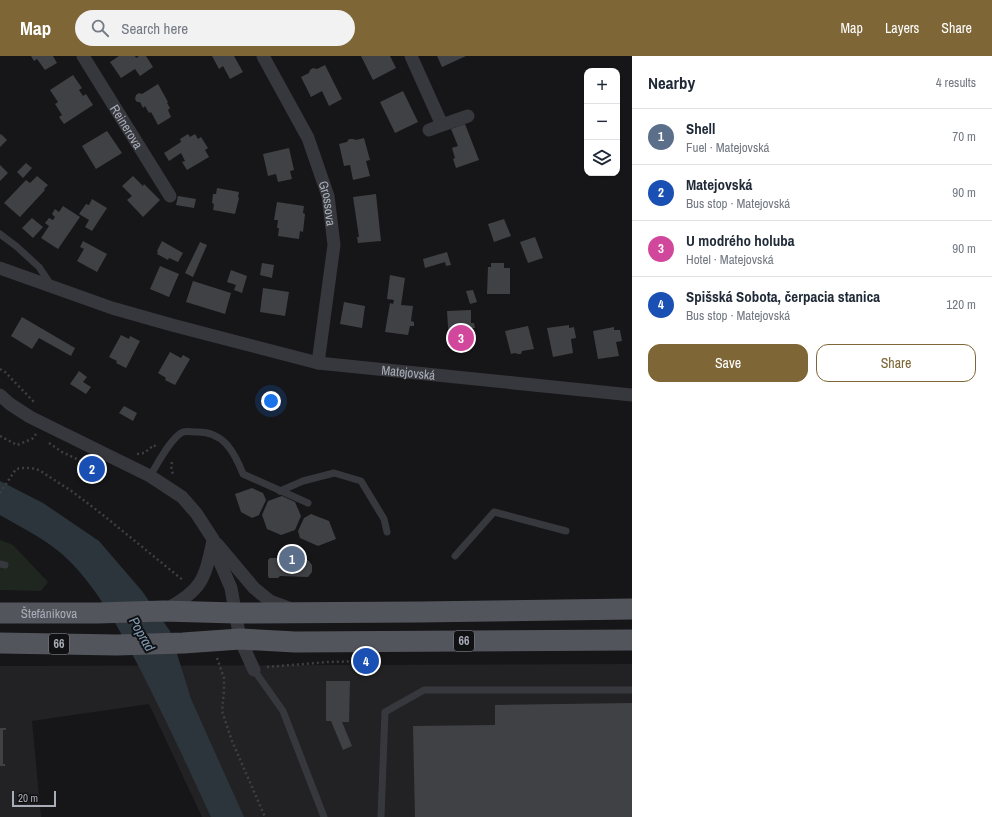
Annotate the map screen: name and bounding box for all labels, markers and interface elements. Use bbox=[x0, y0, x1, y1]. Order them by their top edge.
search box bbox=[75, 10, 355, 46]
text: Map bbox=[20, 15, 51, 41]
icon: search bbox=[89, 17, 111, 39]
text: Search here bbox=[121, 18, 188, 39]
text: Map bbox=[841, 19, 863, 37]
text: Layers bbox=[885, 19, 919, 37]
text: Share bbox=[941, 19, 972, 37]
map controls bbox=[584, 68, 620, 176]
button: + bbox=[584, 68, 620, 104]
text: Nearby bbox=[648, 71, 695, 94]
text: 4 results bbox=[936, 74, 976, 91]
street label: Reinerova bbox=[107, 101, 147, 152]
button: − bbox=[584, 104, 620, 140]
text: Shell bbox=[686, 118, 715, 139]
text: 1 bbox=[658, 128, 664, 145]
text: 70 m bbox=[952, 128, 976, 145]
text: Fuel · Matejovská bbox=[686, 139, 770, 156]
button: layers bbox=[584, 140, 620, 176]
text: Matejovská bbox=[686, 174, 752, 195]
street label: Grossova bbox=[315, 178, 340, 227]
text: 2 bbox=[658, 184, 664, 201]
text: 90 m bbox=[952, 184, 976, 201]
text: Bus stop · Matejovská bbox=[686, 195, 790, 212]
text: U modrého holuba bbox=[686, 230, 795, 251]
text: 3 bbox=[658, 240, 664, 257]
text: 90 m bbox=[952, 240, 976, 257]
text: Hotel · Matejovská bbox=[686, 251, 774, 268]
text: Spišská Sobota, čerpacia stanica bbox=[686, 286, 880, 307]
text: 4 bbox=[658, 296, 664, 313]
text: 120 m bbox=[946, 296, 976, 313]
text: Bus stop · Matejovská bbox=[686, 307, 790, 324]
pin: 3 bbox=[448, 323, 474, 353]
button: Save bbox=[648, 344, 808, 382]
button: Share bbox=[816, 344, 976, 382]
street label: Matejovská bbox=[381, 361, 436, 383]
your location bbox=[261, 391, 281, 411]
pin: 2 bbox=[79, 454, 105, 484]
pin: 1 bbox=[279, 544, 305, 574]
street label: Štefánikova bbox=[21, 605, 77, 622]
water label: Poprad bbox=[125, 613, 159, 655]
road number: 66 bbox=[454, 631, 474, 651]
road number: 66 bbox=[49, 634, 69, 654]
pin: 4 bbox=[353, 646, 379, 676]
scale bar bbox=[12, 789, 56, 808]
text: 20 m bbox=[18, 791, 38, 805]

